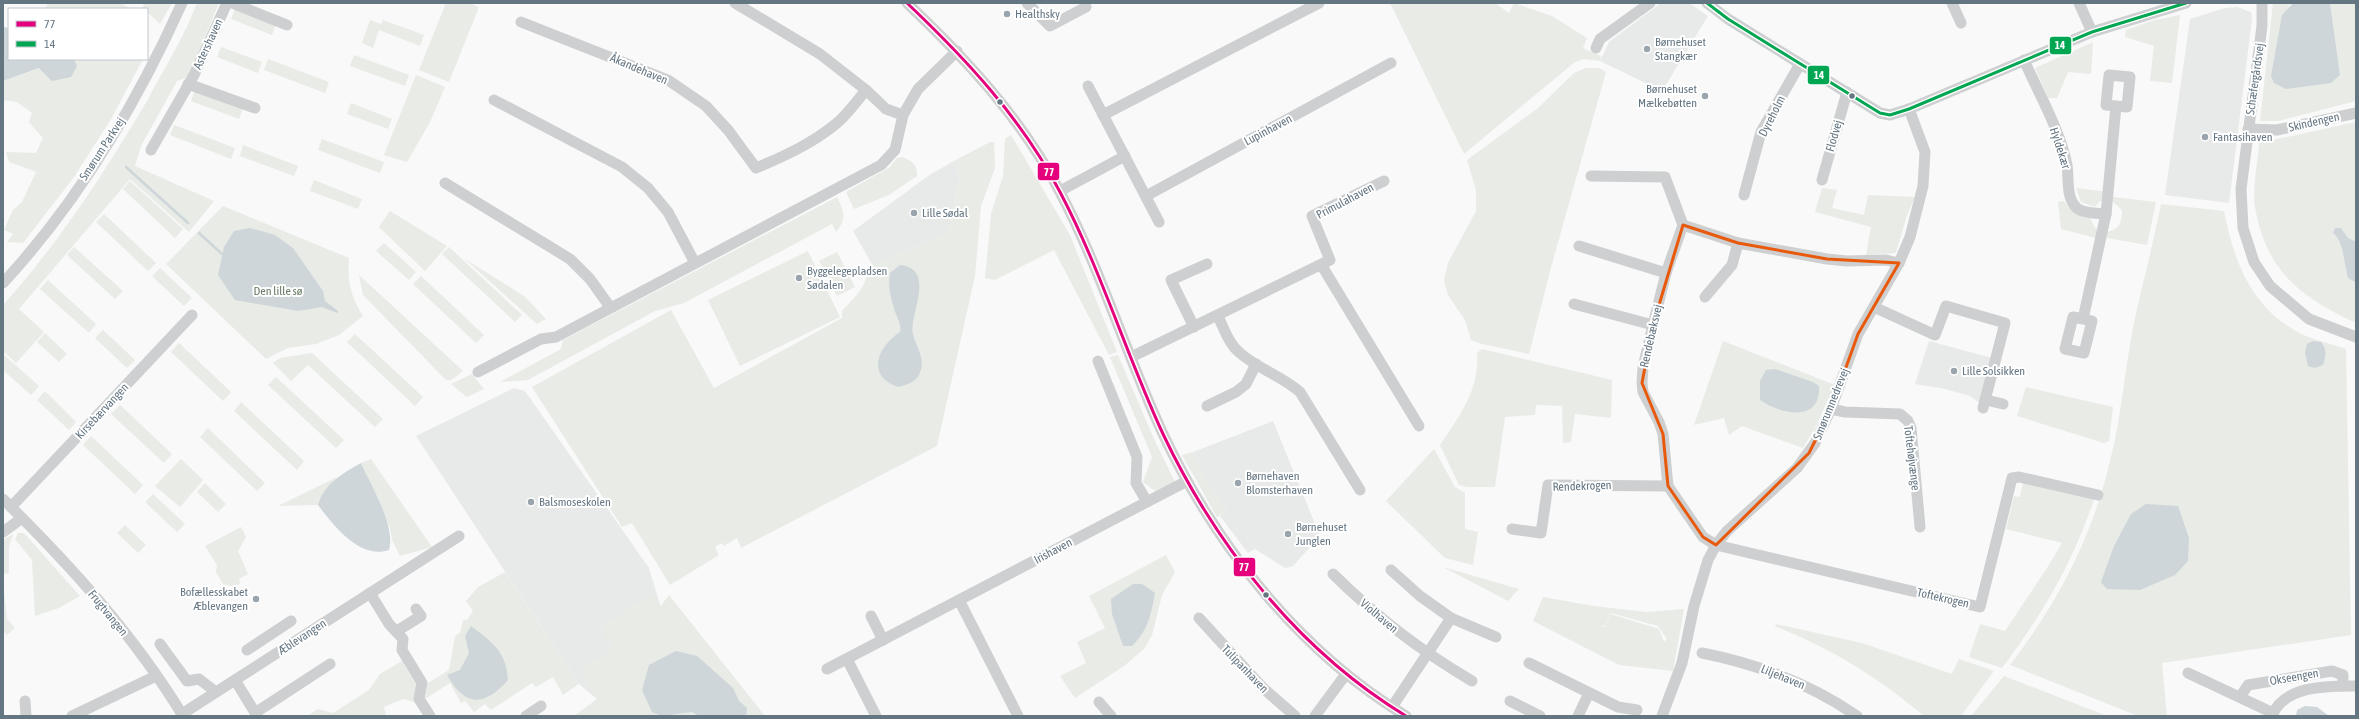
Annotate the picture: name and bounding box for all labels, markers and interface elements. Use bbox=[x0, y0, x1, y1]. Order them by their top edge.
place label: Healthsky bbox=[1015, 7, 1060, 21]
legend bbox=[8, 8, 148, 60]
marker: Healthsky bbox=[1002, 9, 1012, 19]
street label: Astershaven bbox=[190, 16, 226, 72]
text: 77 bbox=[44, 17, 56, 31]
place label: Børnehuset Stangkær bbox=[1655, 35, 1706, 63]
line badge: 14 bbox=[2049, 36, 2072, 55]
text: 14 bbox=[44, 37, 56, 51]
text: 14 bbox=[2055, 39, 2065, 51]
street label: Schæfergårdsvej bbox=[2243, 42, 2267, 116]
marker: Børnehuset Stangkær bbox=[1642, 44, 1652, 54]
street label: Åkandehaven bbox=[608, 51, 670, 87]
line badge: 14 bbox=[1807, 65, 1830, 85]
text: 14 bbox=[1814, 69, 1824, 81]
place label: Børnehuset Mælkebøtten bbox=[1638, 82, 1698, 110]
marker: Børnehuset Mælkebøtten bbox=[1700, 91, 1710, 101]
unlabelled marker bbox=[1847, 91, 1857, 101]
street label: Dyreholm bbox=[1756, 93, 1788, 139]
unlabelled marker bbox=[995, 97, 1005, 107]
street label: Skindengen bbox=[2287, 109, 2341, 135]
street label: Lupinhaven bbox=[1242, 112, 1294, 148]
street label: Smørum Parkvej bbox=[77, 115, 127, 183]
street label: Flodvej bbox=[1823, 119, 1845, 153]
street label: Hyldekær bbox=[2047, 126, 2073, 171]
place label: Fantasihaven bbox=[2213, 130, 2273, 144]
marker: Fantasihaven bbox=[2200, 132, 2210, 142]
line badge: 77 bbox=[1037, 162, 1060, 181]
text: 77 bbox=[1044, 166, 1054, 178]
street label: Primulahaven bbox=[1314, 180, 1376, 222]
place label: Lille Sødal bbox=[922, 206, 969, 220]
marker: Lille Sødal bbox=[909, 208, 919, 218]
place label: Byggelegepladsen Sødalen bbox=[807, 264, 887, 292]
marker: Byggelegepladsen Sødalen bbox=[794, 273, 804, 283]
park label: Den lille sø bbox=[254, 284, 303, 298]
street label: Rendebæksvej bbox=[1637, 303, 1665, 369]
place label: Lille Solsikken bbox=[1962, 364, 2025, 378]
street label: Smørumnedrevej bbox=[1810, 366, 1852, 442]
marker: Lille Solsikken bbox=[1949, 366, 1959, 376]
street label: Kirsebærvangen bbox=[73, 380, 131, 442]
street label: Toftehøjvænge bbox=[1901, 425, 1923, 491]
place label: Børnehaven Blomsterhaven bbox=[1246, 469, 1313, 497]
marker: Børnehaven Blomsterhaven bbox=[1233, 478, 1243, 488]
street label: Rendekrogen bbox=[1552, 478, 1612, 494]
place label: Balsmoseskolen bbox=[539, 495, 611, 509]
marker: Balsmoseskolen bbox=[526, 497, 536, 507]
place label: Børnehuset Junglen bbox=[1296, 520, 1347, 548]
marker: Børnehuset Junglen bbox=[1283, 529, 1293, 539]
street label: Irishaven bbox=[1032, 535, 1074, 567]
line badge: 77 bbox=[1233, 557, 1256, 577]
text: 77 bbox=[1239, 561, 1249, 573]
place label: Bofællesskabet Æblevangen bbox=[180, 585, 249, 613]
street label: Toftekrogen bbox=[1916, 585, 1970, 611]
street label: Frugtvangen bbox=[85, 587, 131, 639]
unlabelled marker bbox=[1261, 590, 1271, 600]
marker: Bofællesskabet Æblevangen bbox=[251, 594, 261, 604]
street label: Violhaven bbox=[1357, 596, 1401, 636]
street label: Æblevangen bbox=[275, 616, 329, 658]
street label: Tulipanhaven bbox=[1219, 642, 1271, 696]
street label: Liljehaven bbox=[1759, 662, 1807, 692]
street label: Okseengen bbox=[2268, 666, 2320, 688]

